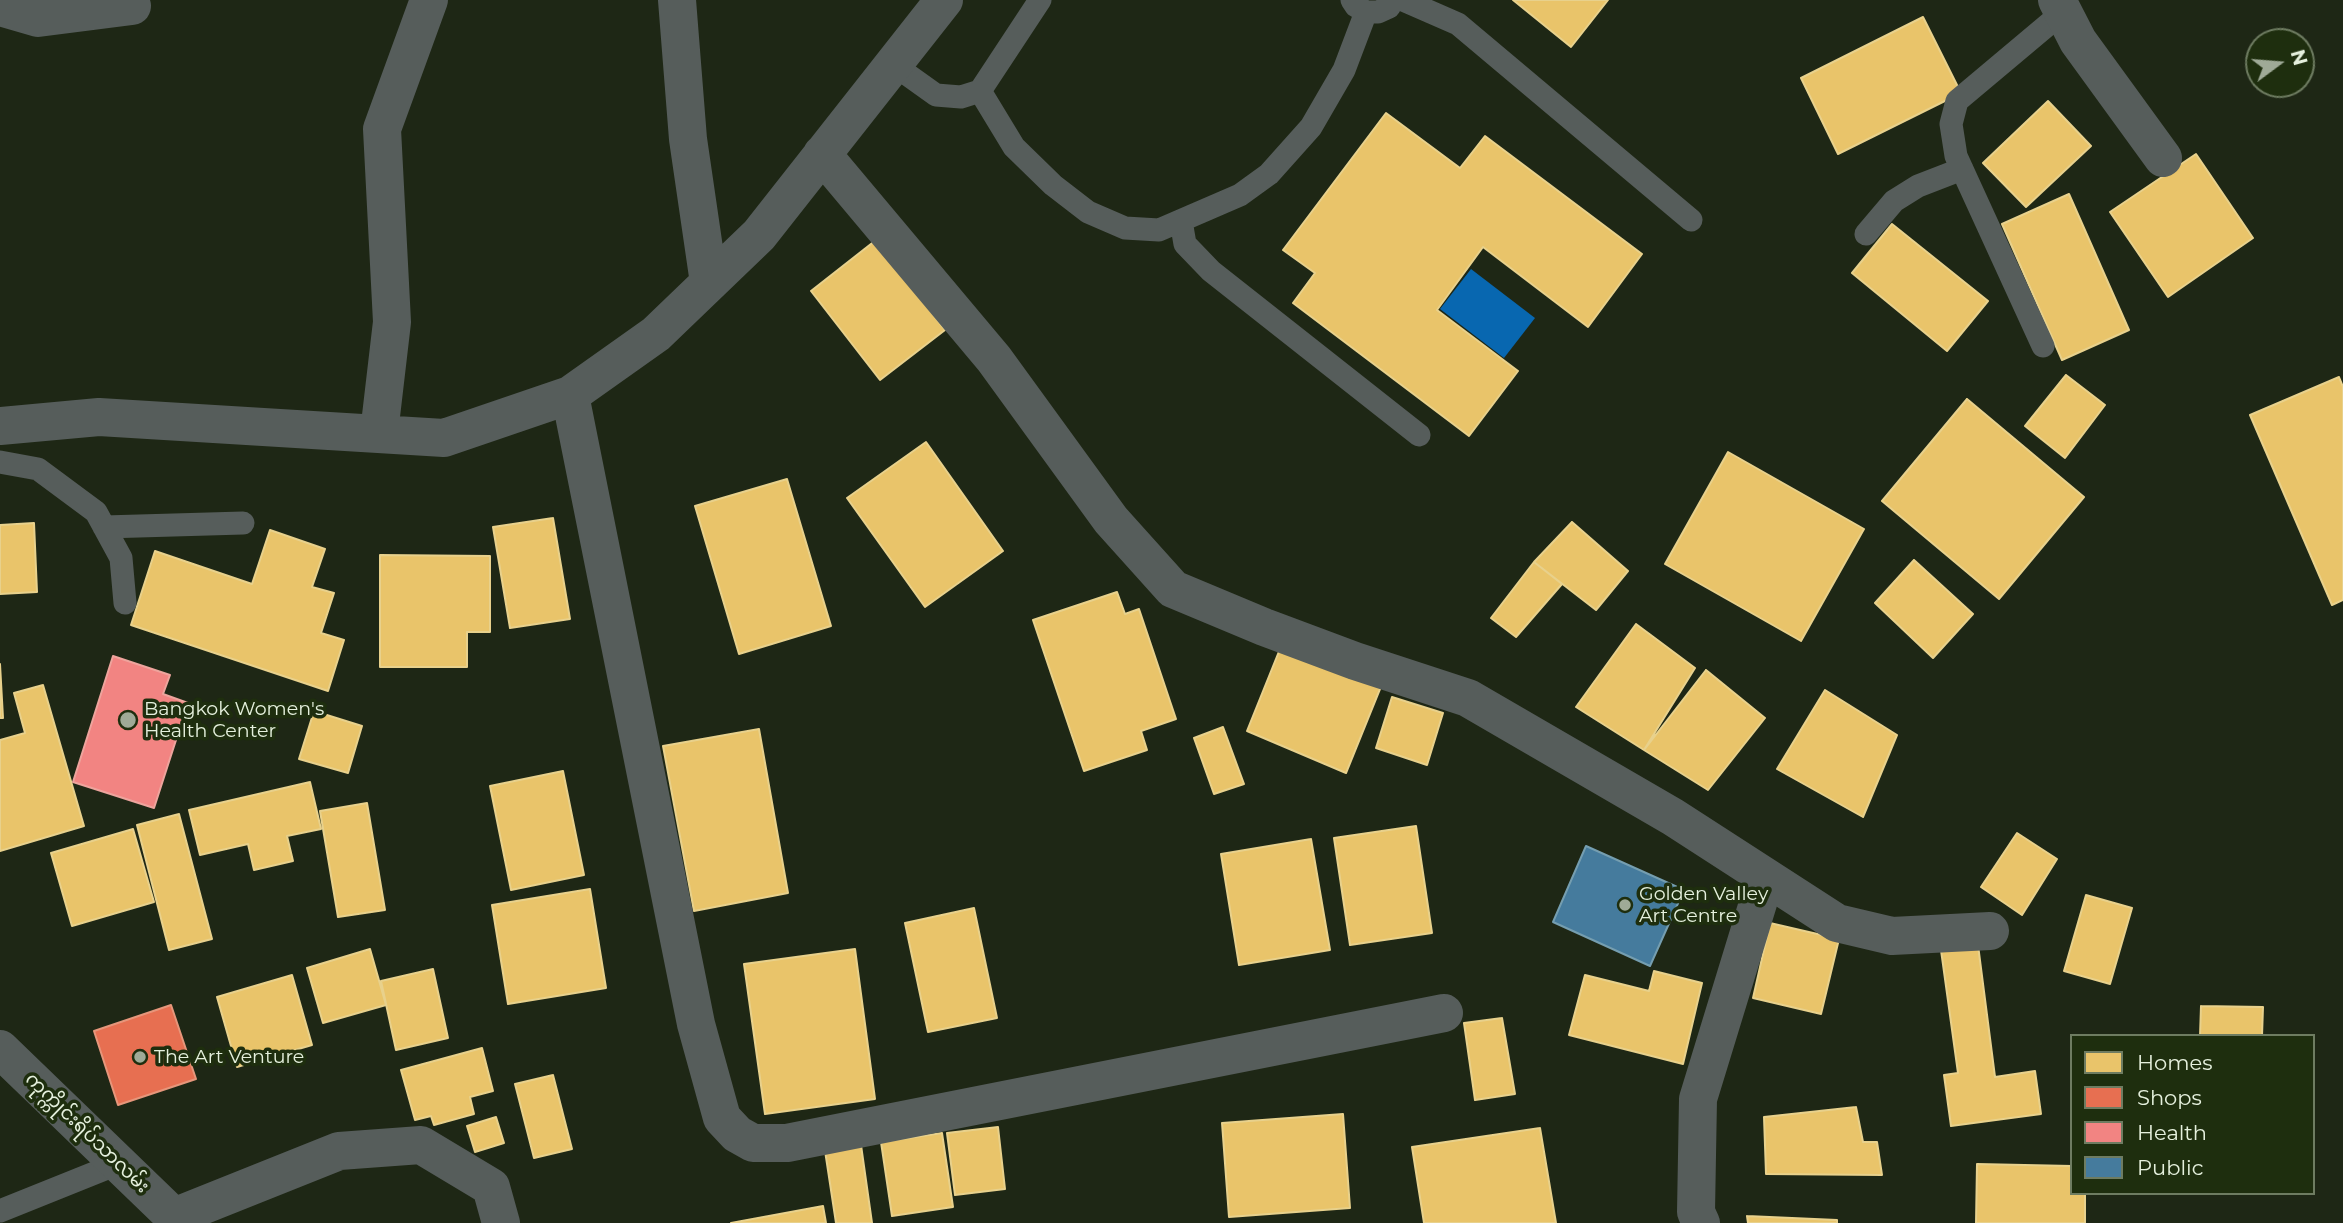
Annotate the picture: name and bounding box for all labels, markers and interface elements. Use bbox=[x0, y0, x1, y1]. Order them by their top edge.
north arrow bbox=[2245, 28, 2315, 98]
text: N bbox=[2286, 47, 2312, 68]
place label: Bangkok Women's Health Center bbox=[144, 698, 324, 742]
marker: Bangkok Women's Health Center bbox=[118, 710, 138, 730]
place label: Golden Valley Art Centre bbox=[1639, 883, 1768, 927]
marker: Golden Valley Art Centre bbox=[1617, 897, 1633, 913]
legend bbox=[2070, 1034, 2315, 1195]
place label: The Art Venture bbox=[154, 1046, 304, 1068]
marker: The Art Venture bbox=[132, 1049, 148, 1065]
text: Homes bbox=[2137, 1050, 2212, 1075]
street label: ကုက္ကိုင်းရိပ်သာလမ်း bbox=[20, 1068, 154, 1198]
text: Shops bbox=[2137, 1085, 2202, 1110]
text: Health bbox=[2137, 1120, 2207, 1145]
text: Public bbox=[2137, 1155, 2204, 1180]

